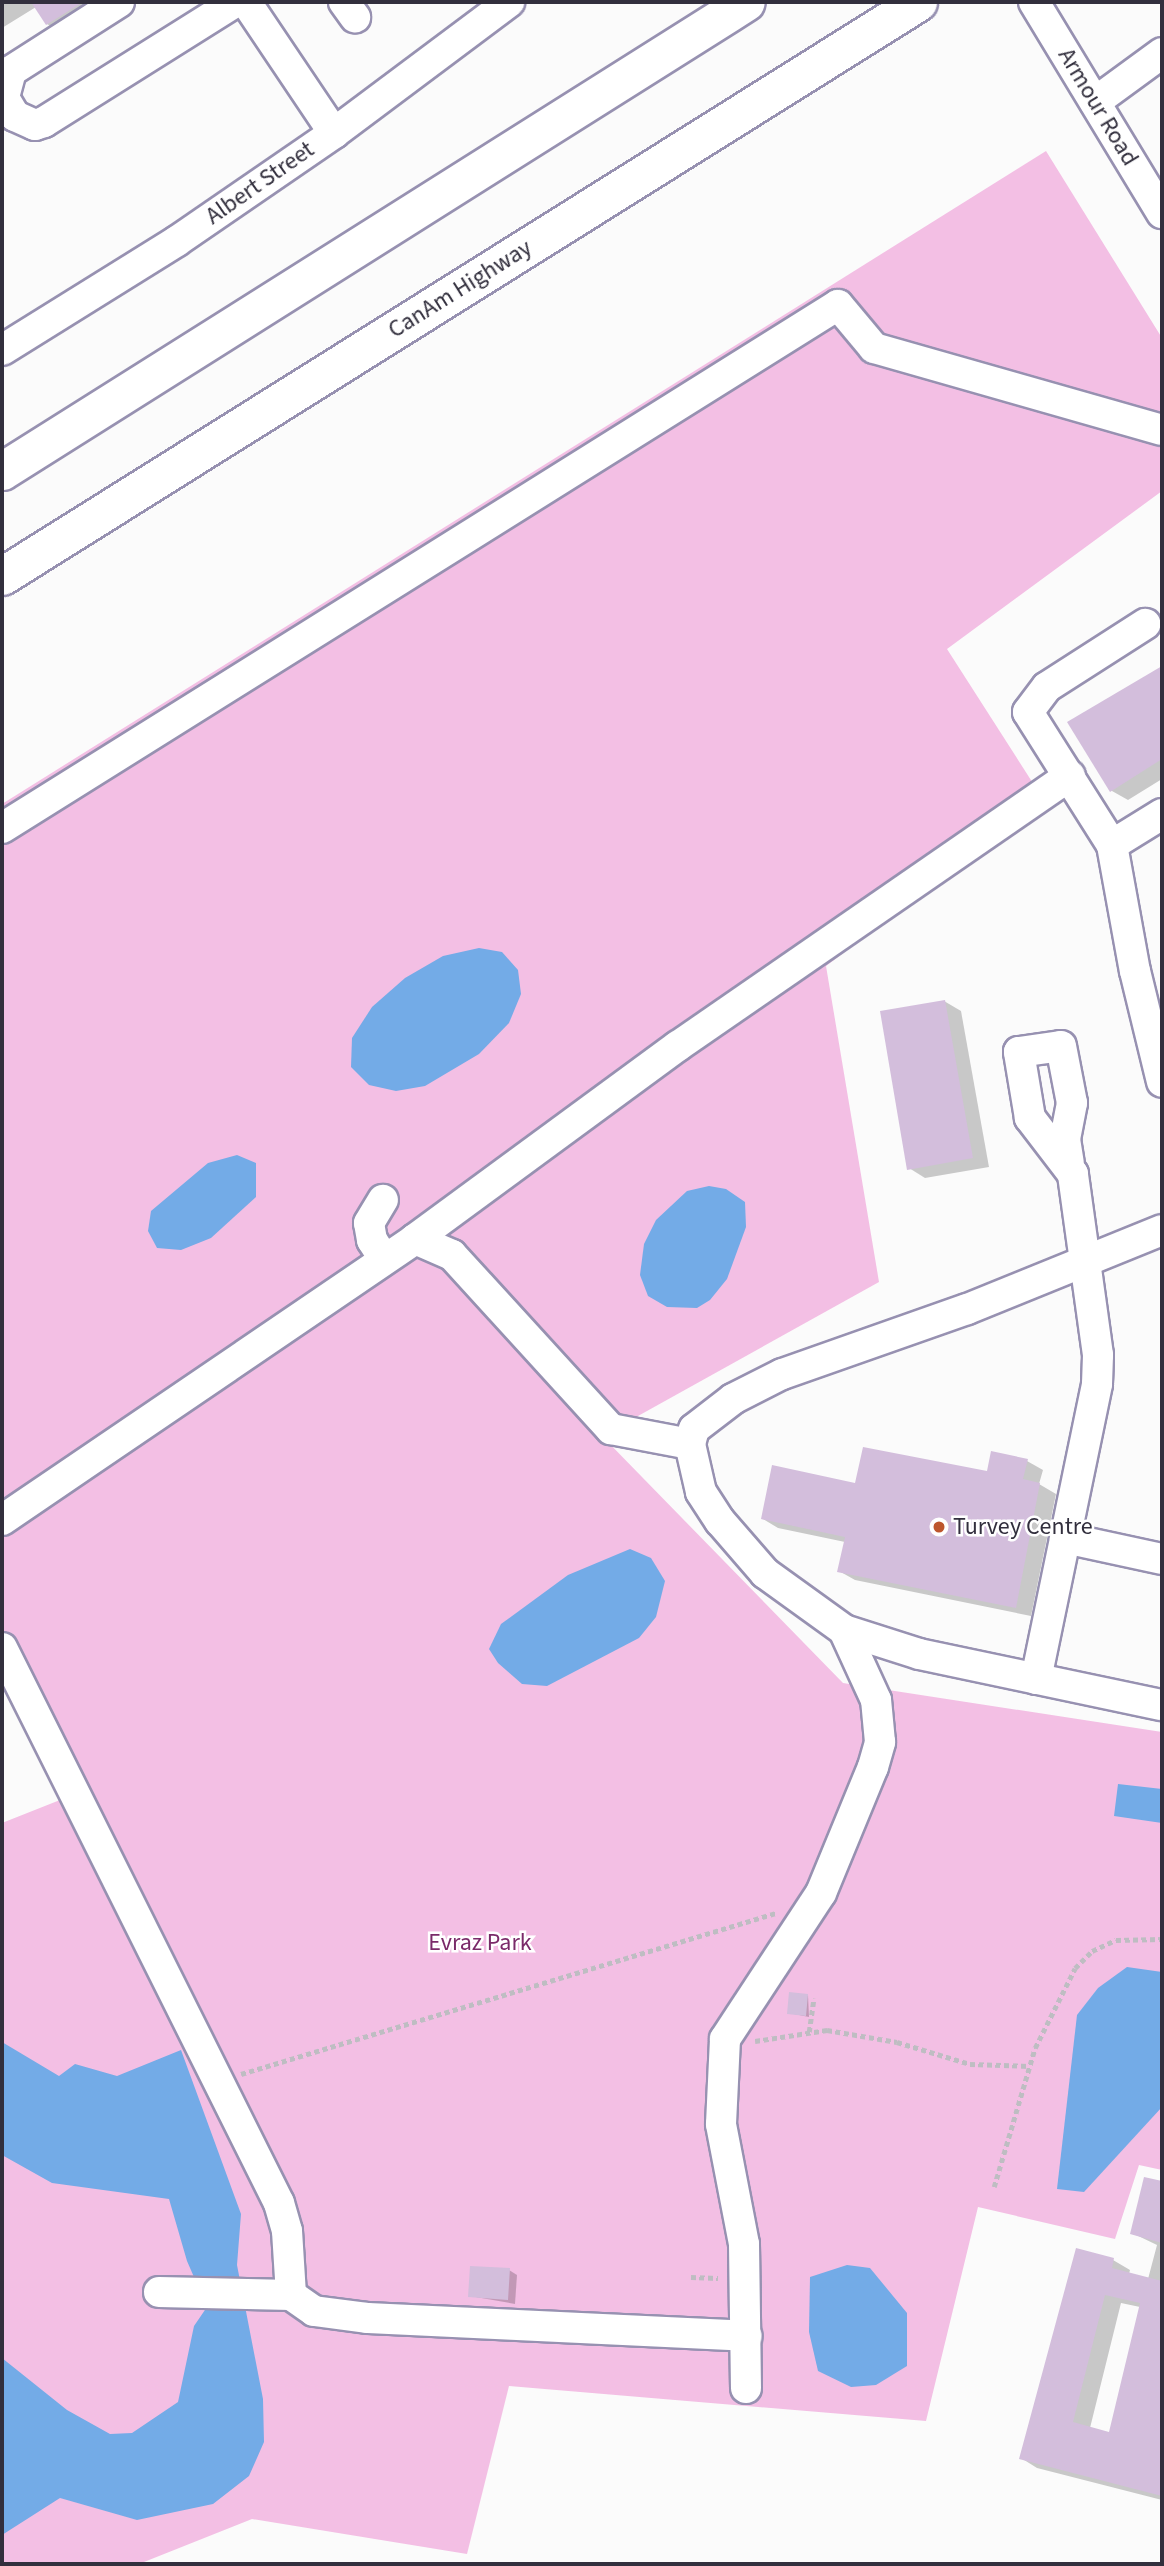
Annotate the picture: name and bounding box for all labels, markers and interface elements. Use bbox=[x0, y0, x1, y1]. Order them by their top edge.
street label: Armour Road bbox=[1052, 43, 1144, 171]
street label: Albert Street bbox=[200, 135, 320, 231]
street label: CanAm Highway bbox=[383, 233, 537, 345]
place label: Turvey Centre bbox=[953, 1513, 1093, 1541]
marker: Turvey Centre bbox=[931, 1519, 947, 1535]
park label: Evraz Park bbox=[428, 1929, 532, 1957]

